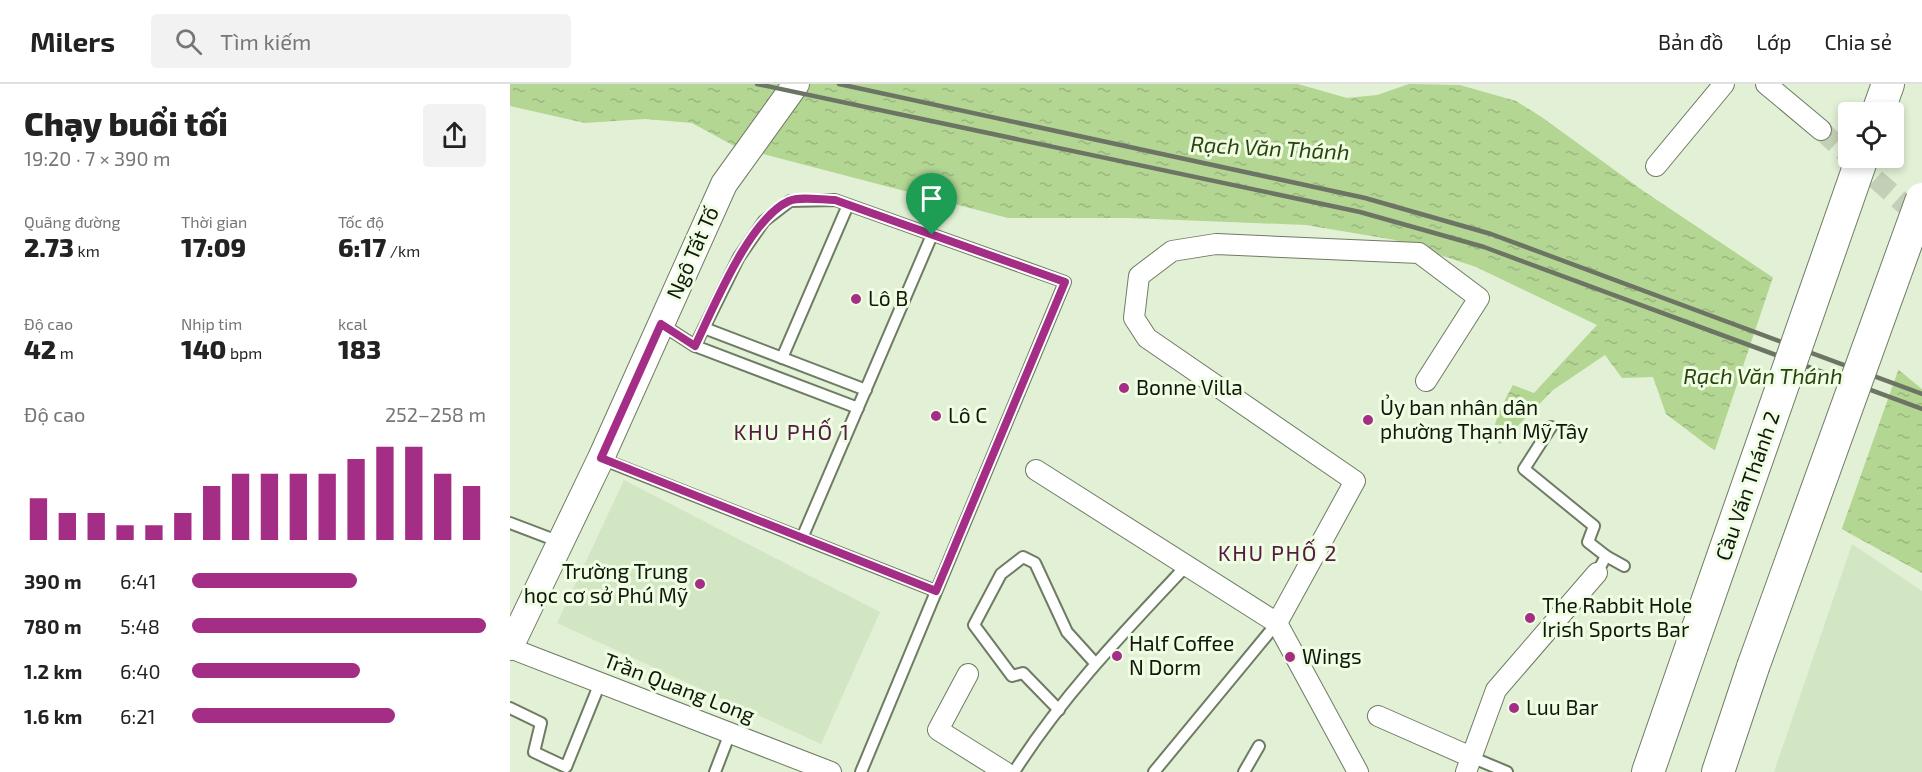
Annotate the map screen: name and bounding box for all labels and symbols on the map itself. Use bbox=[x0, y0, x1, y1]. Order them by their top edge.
water label: Rạch Văn Thánh bbox=[1190, 130, 1350, 164]
pin bbox=[906, 173, 957, 235]
street label: Ngô Tất Tố bbox=[660, 202, 723, 302]
place label: Lô B bbox=[868, 285, 908, 310]
marker: Lô B bbox=[849, 292, 863, 306]
water label: Rạch Văn Thánh bbox=[1683, 362, 1843, 388]
place label: Bonne Villa bbox=[1136, 374, 1243, 399]
marker: Bonne Villa bbox=[1117, 381, 1131, 395]
place label: Ủy ban nhân dân phường Thạnh Mỹ Tây bbox=[1380, 394, 1588, 443]
place label: Lô C bbox=[948, 402, 987, 427]
street label: Cầu Văn Thánh 2 bbox=[1709, 407, 1784, 564]
marker: Lô C bbox=[929, 409, 943, 423]
marker: Ủy ban nhân dân phường Thạnh Mỹ Tây bbox=[1361, 413, 1375, 427]
district label: KHU PHỐ 1 bbox=[734, 417, 850, 444]
district label: KHU PHỐ 2 bbox=[1218, 538, 1338, 565]
place label: Trường Trung học cơ sở Phú Mỹ bbox=[524, 558, 688, 607]
marker: Trường Trung học cơ sở Phú Mỹ bbox=[693, 577, 707, 591]
place label: The Rabbit Hole Irish Sports Bar bbox=[1542, 592, 1692, 641]
marker: The Rabbit Hole Irish Sports Bar bbox=[1523, 611, 1537, 625]
place label: Half Coffee N Dorm bbox=[1129, 630, 1234, 679]
place label: Wings bbox=[1302, 643, 1362, 668]
street label: Trần Quang Long bbox=[600, 646, 759, 728]
marker: Half Coffee N Dorm bbox=[1110, 649, 1124, 663]
marker: Wings bbox=[1283, 650, 1297, 664]
place label: Luu Bar bbox=[1526, 694, 1599, 719]
marker: Luu Bar bbox=[1507, 701, 1521, 715]

